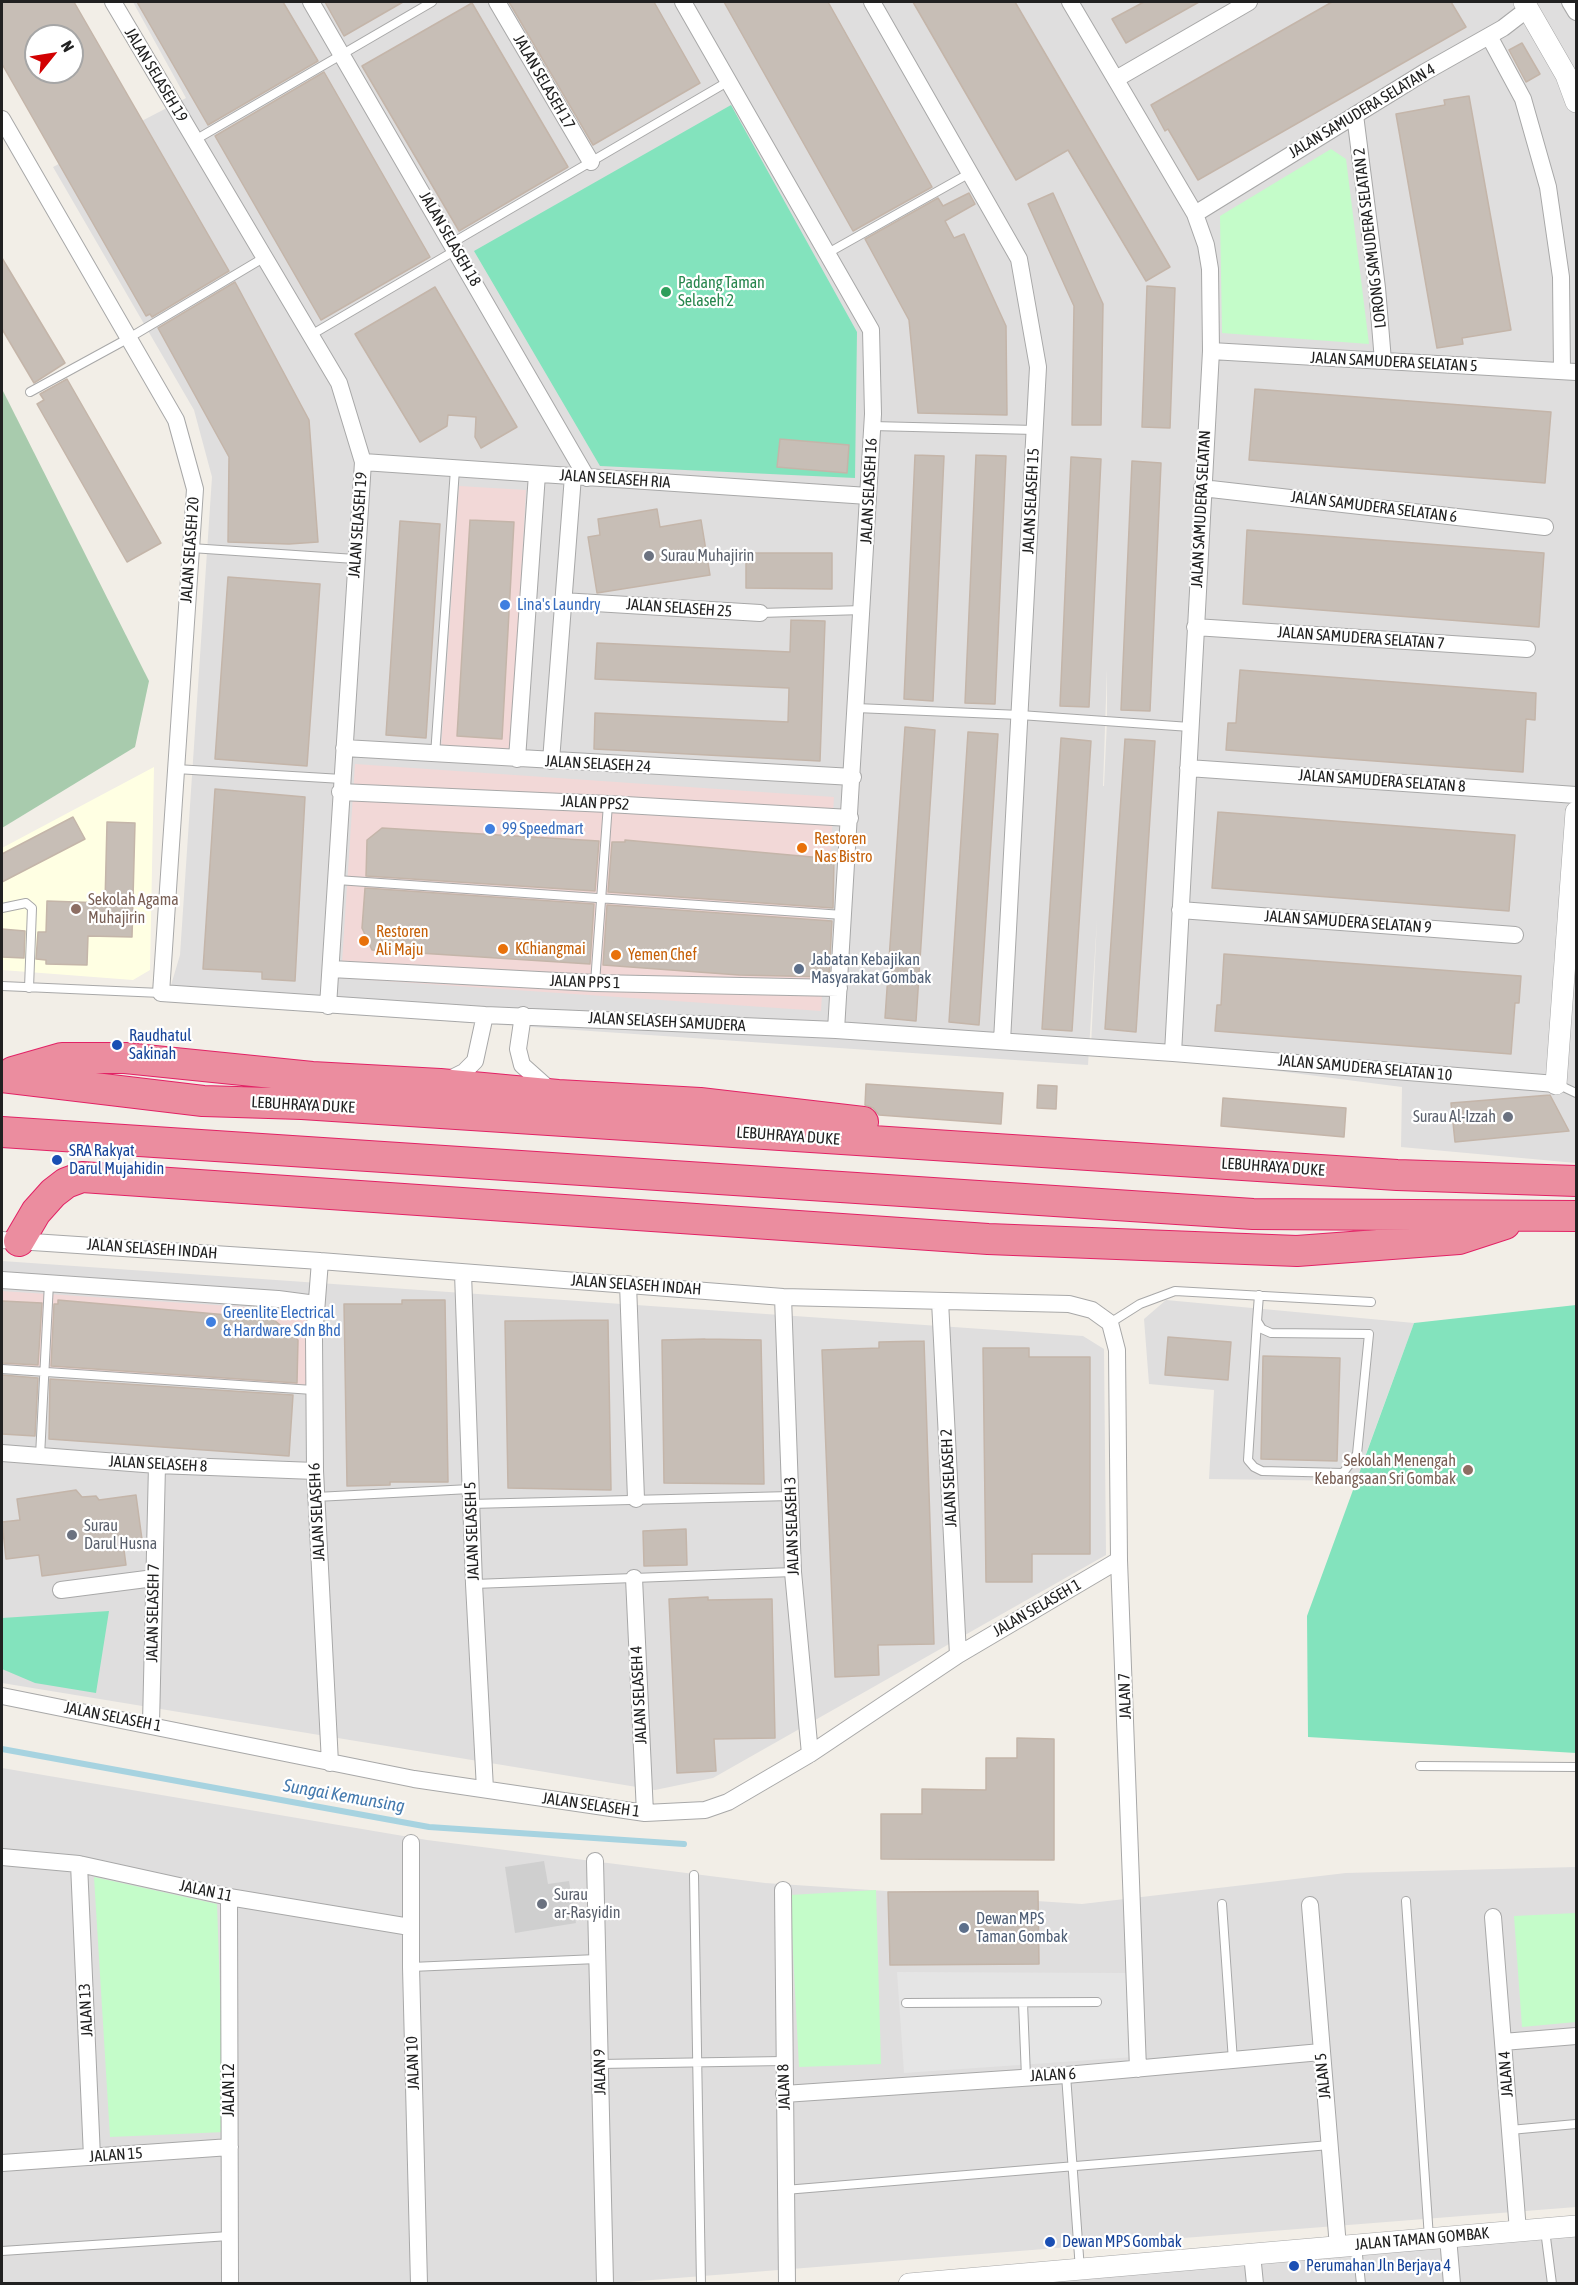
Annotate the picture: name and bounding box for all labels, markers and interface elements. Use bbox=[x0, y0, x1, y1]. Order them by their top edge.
north arrow bbox=[24, 24, 84, 84]
street label: JALAN SELASEH 19 bbox=[120, 25, 192, 125]
street label: JALAN SELASEH 17 bbox=[509, 31, 579, 133]
text: N bbox=[58, 37, 78, 55]
street label: JALAN SAMUDERA SELATAN 4 bbox=[1285, 60, 1439, 162]
street label: LORONG SAMUDERA SELATAN 2 bbox=[1349, 147, 1391, 329]
street label: JALAN SELASEH 18 bbox=[415, 188, 485, 290]
place label: Padang Taman Selaseh 2 bbox=[678, 273, 765, 311]
marker: Padang Taman Selaseh 2 bbox=[659, 285, 673, 299]
street label: JALAN SAMUDERA SELATAN 5 bbox=[1310, 348, 1478, 376]
street label: JALAN SAMUDERA SELATAN bbox=[1187, 430, 1215, 588]
street label: JALAN SELASEH 16 bbox=[857, 437, 881, 545]
street label: JALAN SELASEH 15 bbox=[1019, 447, 1043, 555]
street label: JALAN SELASEH RIA bbox=[559, 466, 671, 492]
street label: JALAN SELASEH 19 bbox=[345, 471, 371, 579]
street label: JALAN SAMUDERA SELATAN 6 bbox=[1290, 487, 1458, 527]
street label: JALAN SELASEH 20 bbox=[177, 496, 203, 604]
place label: Surau Muhajirin bbox=[661, 546, 754, 566]
marker: Surau Muhajirin bbox=[642, 549, 656, 563]
place label: Lina's Laundry bbox=[517, 595, 601, 615]
street label: JALAN SELASEH 25 bbox=[625, 595, 733, 621]
marker: Lina's Laundry bbox=[498, 598, 512, 612]
street label: JALAN SAMUDERA SELATAN 7 bbox=[1277, 623, 1445, 653]
street label: JALAN SELASEH 24 bbox=[544, 752, 652, 776]
street label: JALAN SAMUDERA SELATAN 8 bbox=[1298, 766, 1466, 796]
street label: JALAN PPS2 bbox=[560, 792, 630, 814]
place label: 99 Speedmart bbox=[502, 819, 584, 839]
marker: 99 Speedmart bbox=[483, 822, 497, 836]
place label: Restoren Nas Bistro bbox=[814, 829, 872, 867]
marker: Restoren Nas Bistro bbox=[795, 841, 809, 855]
place label: Sekolah Agama Muhajirin bbox=[88, 890, 179, 928]
marker: Sekolah Agama Muhajirin bbox=[69, 902, 83, 916]
street label: JALAN SAMUDERA SELATAN 9 bbox=[1264, 907, 1432, 937]
place label: Restoren Ali Maju bbox=[376, 922, 429, 960]
marker: Restoren Ali Maju bbox=[357, 934, 371, 948]
place label: KChiangmai bbox=[515, 939, 586, 959]
marker: KChiangmai bbox=[496, 942, 510, 956]
place label: Yemen Chef bbox=[628, 945, 697, 965]
marker: Yemen Chef bbox=[609, 948, 623, 962]
place label: Jabatan Kebajikan Masyarakat Gombak bbox=[811, 950, 931, 988]
marker: Jabatan Kebajikan Masyarakat Gombak bbox=[792, 962, 806, 976]
street label: JALAN PPS 1 bbox=[549, 971, 621, 993]
street label: JALAN SELASEH SAMUDERA bbox=[588, 1008, 746, 1036]
place label: Raudhatul Sakinah bbox=[129, 1026, 192, 1064]
marker: Raudhatul Sakinah bbox=[110, 1038, 124, 1052]
street label: JALAN SAMUDERA SELATAN 10 bbox=[1277, 1051, 1453, 1085]
street label: LEBUHRAYA DUKE bbox=[251, 1093, 355, 1117]
place label: Surau Al-Izzah bbox=[1413, 1107, 1496, 1127]
marker: Surau Al-Izzah bbox=[1501, 1110, 1515, 1124]
street label: LEBUHRAYA DUKE bbox=[736, 1123, 840, 1149]
place label: SRA Rakyat Darul Mujahidin bbox=[69, 1141, 164, 1179]
marker: SRA Rakyat Darul Mujahidin bbox=[50, 1153, 64, 1167]
street label: LEBUHRAYA DUKE bbox=[1221, 1154, 1325, 1180]
street label: JALAN SELASEH INDAH bbox=[86, 1235, 218, 1263]
street label: JALAN SELASEH INDAH bbox=[570, 1271, 702, 1299]
place label: Greenlite Electrical & Hardware Sdn Bhd bbox=[223, 1303, 341, 1341]
marker: Greenlite Electrical & Hardware Sdn Bhd bbox=[204, 1315, 218, 1329]
street label: JALAN SELASEH 2 bbox=[937, 1428, 961, 1528]
place label: Sekolah Menengah Kebangsaan Sri Gombak bbox=[1314, 1451, 1456, 1489]
street label: JALAN SELASEH 8 bbox=[108, 1452, 208, 1476]
street label: JALAN SELASEH 6 bbox=[305, 1462, 329, 1562]
marker: Sekolah Menengah Kebangsaan Sri Gombak bbox=[1461, 1463, 1475, 1477]
street label: JALAN SELASEH 3 bbox=[781, 1476, 803, 1576]
street label: JALAN SELASEH 5 bbox=[461, 1481, 483, 1581]
place label: Surau Darul Husna bbox=[84, 1516, 157, 1554]
marker: Surau Darul Husna bbox=[65, 1528, 79, 1542]
street label: JALAN SELASEH 7 bbox=[143, 1563, 163, 1663]
street label: JALAN SELASEH 1 bbox=[989, 1575, 1085, 1641]
street label: JALAN SELASEH 4 bbox=[627, 1645, 651, 1745]
street label: JALAN 7 bbox=[1115, 1673, 1135, 1719]
street label: JALAN SELASEH 1 bbox=[63, 1698, 163, 1736]
water label: Sungai Kemunsing bbox=[282, 1775, 406, 1817]
street label: JALAN SELASEH 1 bbox=[541, 1789, 641, 1821]
street label: JALAN 11 bbox=[178, 1876, 234, 1906]
place label: Surau ar-Rasyidin bbox=[554, 1885, 621, 1923]
marker: Surau ar-Rasyidin bbox=[535, 1897, 549, 1911]
place label: Dewan MPS Taman Gombak bbox=[976, 1909, 1068, 1947]
marker: Dewan MPS Taman Gombak bbox=[957, 1921, 971, 1935]
street label: JALAN 13 bbox=[75, 1983, 97, 2037]
street label: JALAN 10 bbox=[402, 2036, 424, 2090]
street label: JALAN 9 bbox=[590, 2049, 610, 2095]
street label: JALAN 4 bbox=[1495, 2050, 1517, 2098]
street label: JALAN 5 bbox=[1311, 2052, 1335, 2100]
street label: JALAN 12 bbox=[219, 2063, 239, 2117]
street label: JALAN 8 bbox=[774, 2064, 794, 2110]
street label: JALAN 6 bbox=[1029, 2064, 1077, 2086]
street label: JALAN 15 bbox=[89, 2144, 143, 2166]
street label: JALAN TAMAN GOMBAK bbox=[1354, 2224, 1490, 2254]
place label: Dewan MPS Gombak bbox=[1062, 2232, 1182, 2252]
marker: Dewan MPS Gombak bbox=[1043, 2235, 1057, 2249]
place label: Perumahan Jln Berjaya 4 bbox=[1306, 2256, 1451, 2276]
marker: Perumahan Jln Berjaya 4 bbox=[1287, 2259, 1301, 2273]

